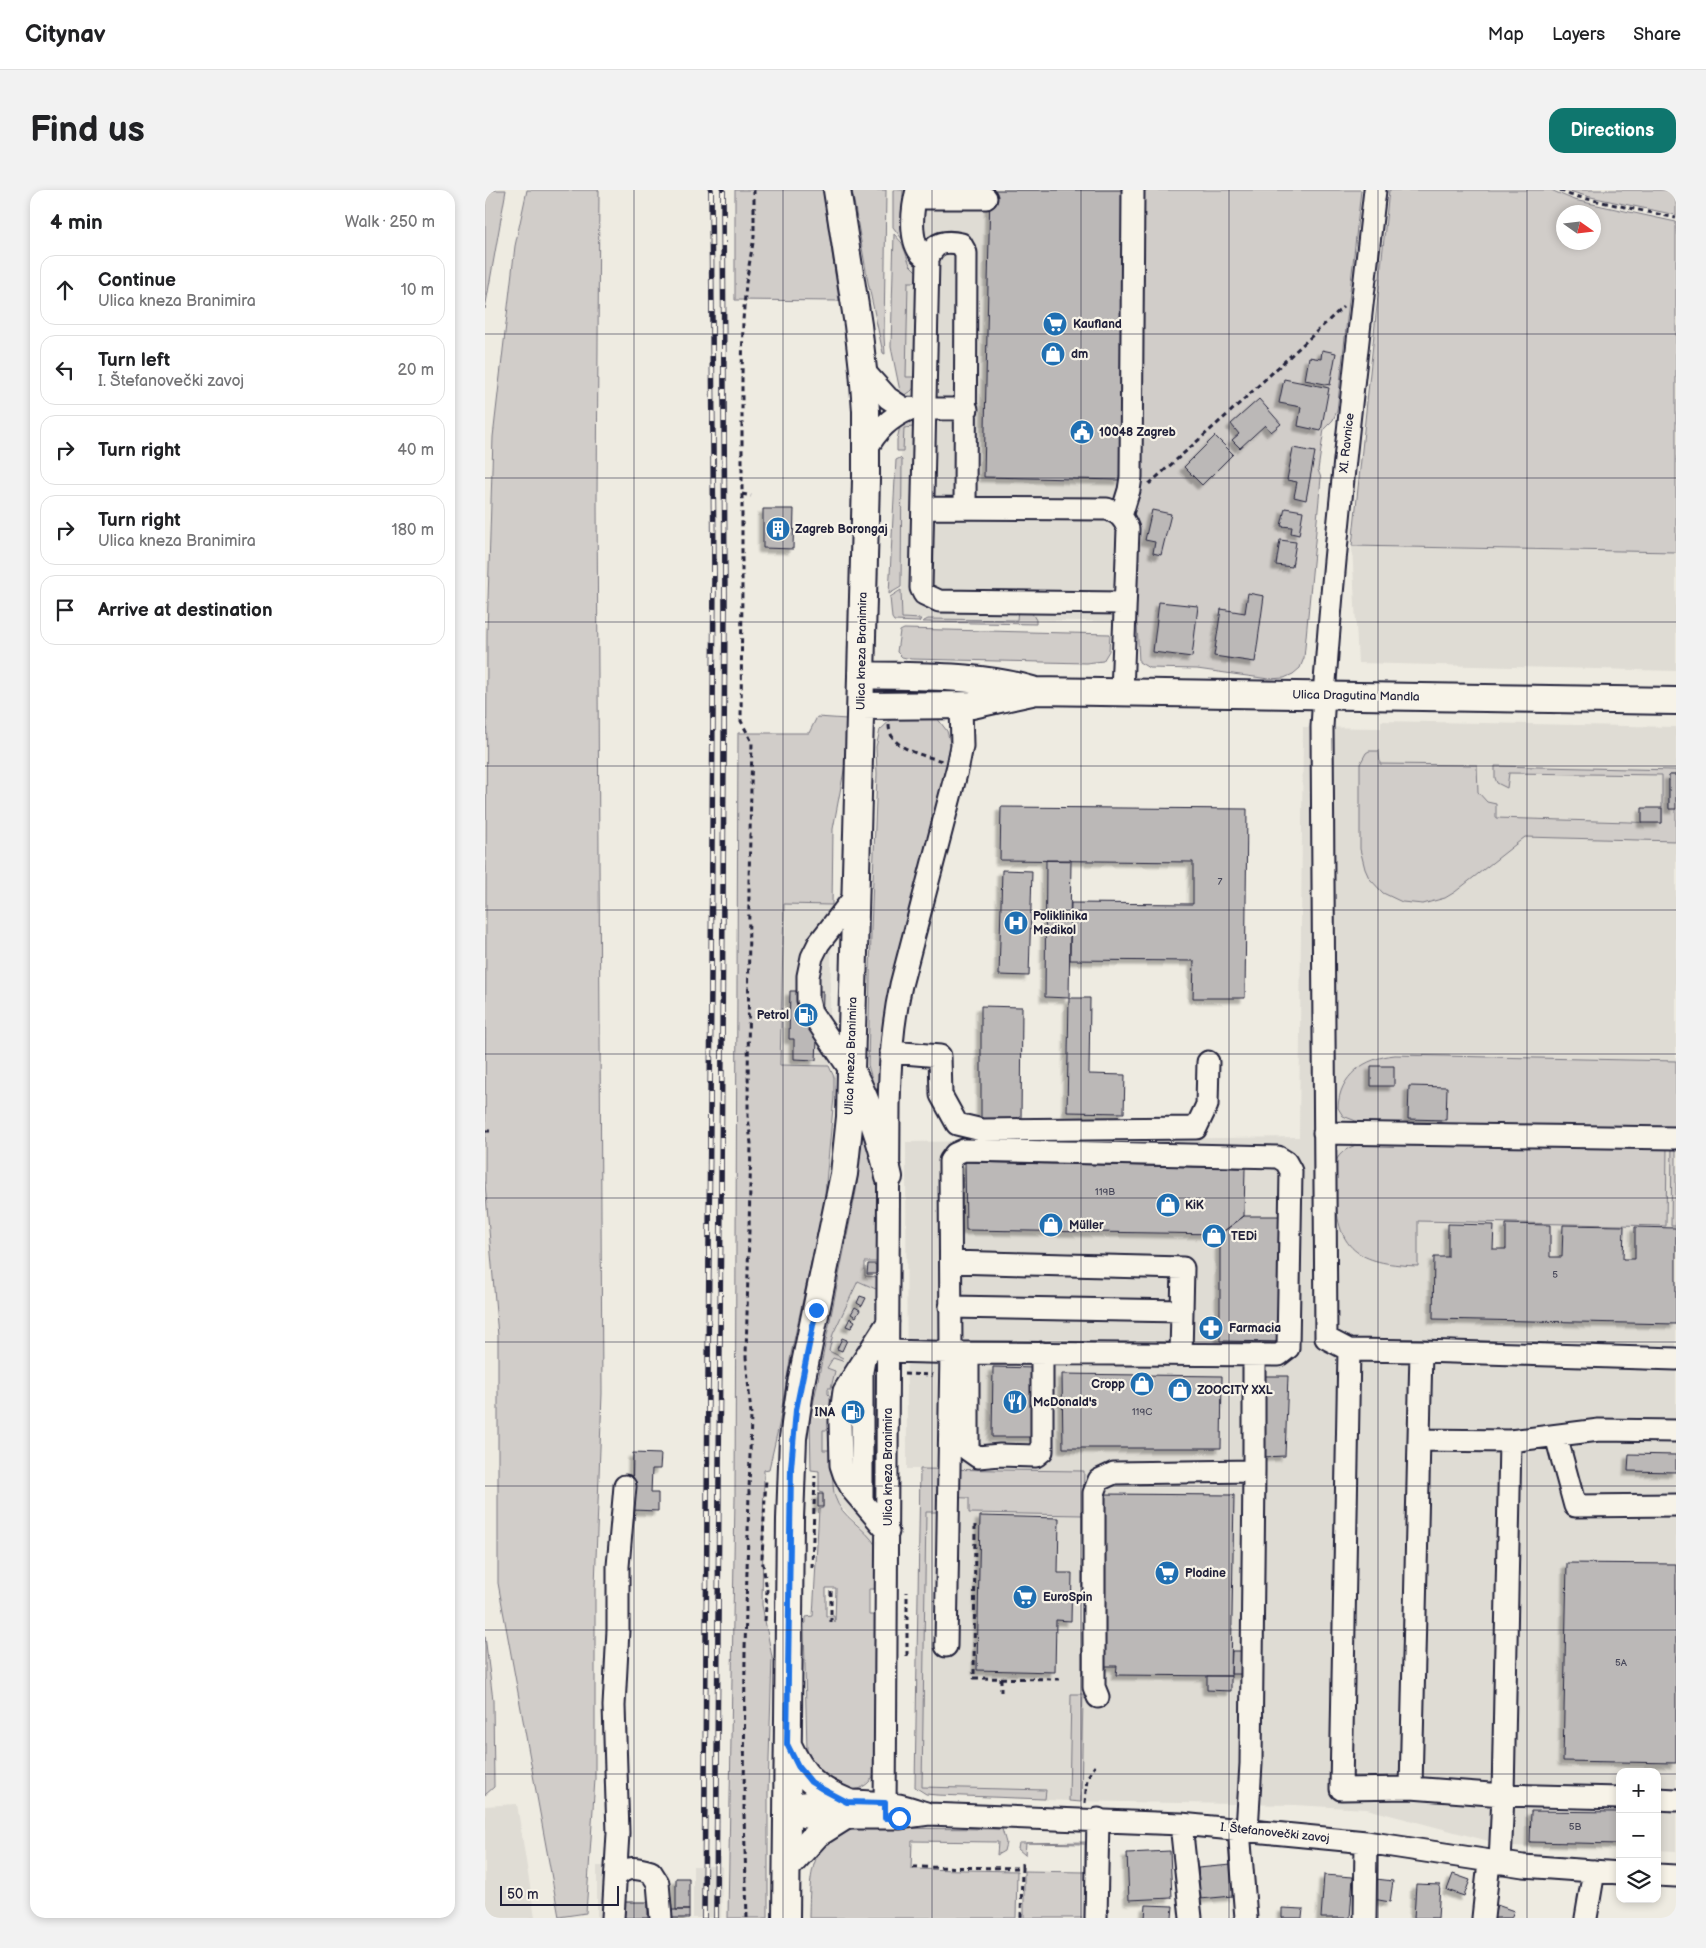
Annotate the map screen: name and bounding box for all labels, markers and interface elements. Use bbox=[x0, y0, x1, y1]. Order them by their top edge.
text: Citynav bbox=[25, 20, 106, 49]
text: Map bbox=[1488, 24, 1524, 45]
text: Layers bbox=[1552, 24, 1605, 45]
text: Share bbox=[1633, 24, 1681, 45]
button: Directions bbox=[1549, 108, 1676, 153]
text: Find us bbox=[30, 109, 145, 152]
north arrow bbox=[1556, 205, 1601, 250]
text: 4 min bbox=[50, 210, 103, 235]
text: Walk · 250 m bbox=[345, 213, 435, 232]
text: Continue bbox=[98, 269, 176, 292]
icon: ahead bbox=[51, 276, 79, 304]
text: 10 m bbox=[401, 281, 434, 300]
text: Ulica kneza Branimira bbox=[98, 292, 256, 311]
supermarket icon: Kaufland bbox=[1042, 311, 1068, 337]
place label: Kaufland bbox=[1073, 317, 1122, 332]
shop icon: dm bbox=[1040, 341, 1066, 367]
place label: dm bbox=[1071, 347, 1088, 362]
text: Turn left bbox=[98, 349, 170, 372]
icon: left bbox=[51, 356, 79, 384]
text: 20 m bbox=[398, 361, 434, 380]
text: I. Štefanovečki zavoj bbox=[98, 372, 244, 391]
street label: XI. Ravnice bbox=[1336, 412, 1358, 475]
public building icon: 10048 Zagreb bbox=[1069, 419, 1095, 445]
place label: 10048 Zagreb bbox=[1099, 425, 1176, 440]
icon: right bbox=[51, 436, 79, 464]
text: Turn right bbox=[98, 439, 181, 462]
text: 40 m bbox=[397, 441, 434, 460]
text: Turn right bbox=[98, 509, 181, 532]
icon: right bbox=[51, 516, 79, 544]
building icon: Zagreb Borongaj bbox=[765, 516, 791, 542]
text: 180 m bbox=[392, 521, 434, 540]
place label: Zagreb Borongaj bbox=[795, 522, 888, 537]
text: Ulica kneza Branimira bbox=[98, 532, 256, 551]
street label: Ulica kneza Branimira bbox=[853, 591, 871, 710]
icon: arrive bbox=[51, 596, 79, 624]
text: Arrive at destination bbox=[98, 599, 273, 622]
street label: Ulica Dragutina Mandla bbox=[1292, 687, 1420, 705]
house number: 7 bbox=[1218, 876, 1223, 888]
place label: Poliklinika Medikol bbox=[1033, 909, 1088, 938]
hospital icon: Poliklinika Medikol bbox=[1003, 910, 1029, 936]
street label: Ulica kneza Branimira bbox=[841, 996, 861, 1115]
fuel station icon: Petrol bbox=[793, 1002, 819, 1028]
place label: Petrol bbox=[757, 1008, 789, 1023]
house number: 119B bbox=[1095, 1186, 1115, 1198]
shop icon: KiK bbox=[1155, 1192, 1181, 1218]
place label: KiK bbox=[1185, 1198, 1204, 1213]
shop icon: Müller bbox=[1038, 1212, 1064, 1238]
place label: Müller bbox=[1069, 1218, 1104, 1233]
shop icon: TEDi bbox=[1201, 1223, 1227, 1249]
place label: TEDi bbox=[1231, 1229, 1257, 1244]
house number: 5 bbox=[1552, 1269, 1558, 1281]
route end bbox=[805, 1299, 828, 1322]
pharmacy icon: Farmacia bbox=[1198, 1315, 1224, 1341]
place label: Farmacia bbox=[1229, 1321, 1281, 1336]
shop icon: Cropp bbox=[1129, 1371, 1155, 1397]
place label: Cropp bbox=[1091, 1377, 1125, 1392]
shop icon: ZOOCITY XXL bbox=[1167, 1377, 1193, 1403]
place label: ZOOCITY XXL bbox=[1197, 1383, 1273, 1398]
restaurant icon: McDonald's bbox=[1002, 1389, 1028, 1415]
place label: McDonald's bbox=[1033, 1395, 1097, 1410]
fuel station icon: INA bbox=[840, 1399, 866, 1425]
place label: INA bbox=[815, 1405, 836, 1420]
house number: 119C bbox=[1132, 1406, 1152, 1418]
street label: Ulica kneza Branimira bbox=[881, 1408, 896, 1526]
supermarket icon: Plodine bbox=[1154, 1560, 1180, 1586]
place label: Plodine bbox=[1185, 1566, 1226, 1581]
supermarket icon: EuroSpin bbox=[1012, 1584, 1038, 1610]
place label: EuroSpin bbox=[1043, 1590, 1093, 1605]
house number: 5A bbox=[1615, 1657, 1628, 1669]
map controls bbox=[1616, 1768, 1661, 1903]
button: + bbox=[1616, 1768, 1661, 1813]
route start bbox=[888, 1807, 911, 1830]
button: − bbox=[1616, 1813, 1661, 1858]
street label: I. Štefanovečki zavoj bbox=[1220, 1819, 1331, 1846]
house number: 5B bbox=[1569, 1821, 1581, 1833]
button: layers bbox=[1616, 1858, 1661, 1903]
scale bar bbox=[500, 1883, 619, 1906]
text: 50 m bbox=[507, 1886, 539, 1903]

